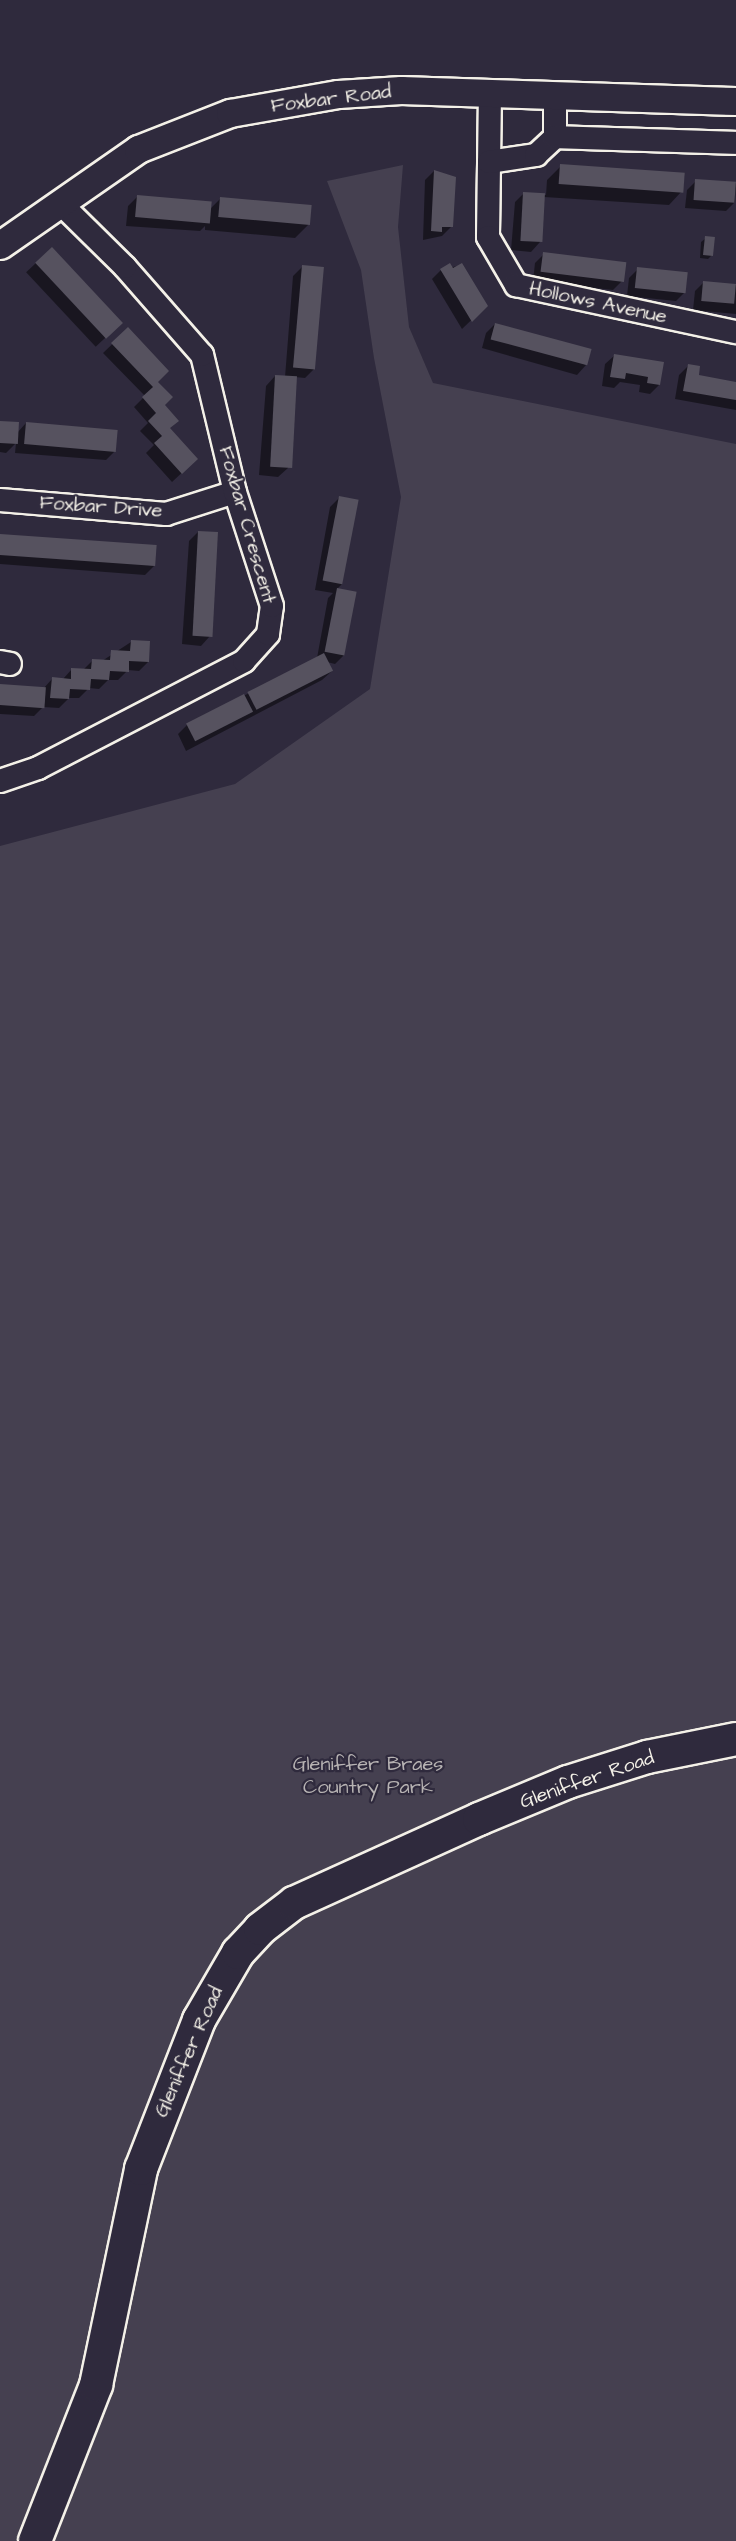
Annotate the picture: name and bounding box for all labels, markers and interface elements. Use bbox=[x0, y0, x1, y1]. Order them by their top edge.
street label: Foxbar Road bbox=[270, 80, 392, 118]
street label: Hollows Avenue bbox=[527, 277, 669, 329]
street label: Foxbar Crescent bbox=[213, 444, 281, 606]
street label: Foxbar Drive bbox=[39, 491, 163, 523]
street label: Gleniffer Road bbox=[517, 1746, 657, 1814]
park label: Gleniffer Braes Country Park bbox=[293, 1752, 443, 1799]
street label: Gleniffer Road bbox=[149, 1983, 229, 2121]

